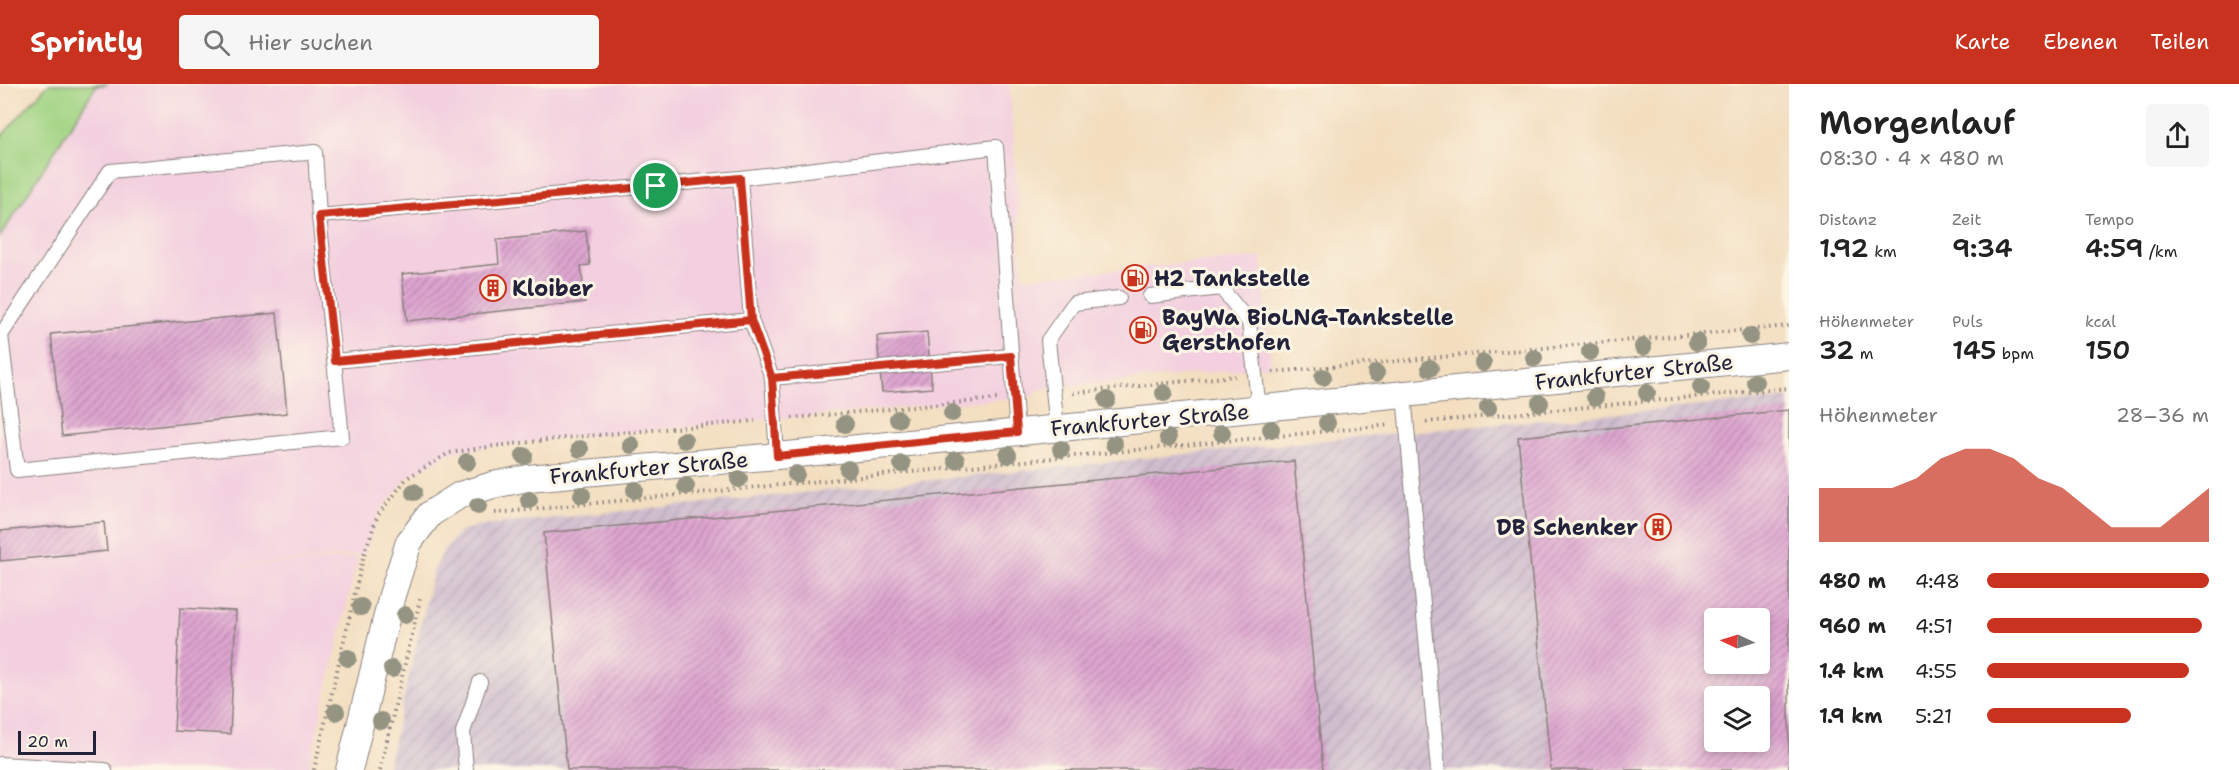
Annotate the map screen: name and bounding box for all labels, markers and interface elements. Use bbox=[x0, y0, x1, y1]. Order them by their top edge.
search box bbox=[179, 15, 599, 69]
text: Sprintly bbox=[30, 23, 143, 61]
icon: search bbox=[200, 26, 233, 59]
text: Hier suchen bbox=[248, 28, 373, 57]
text: Karte bbox=[1955, 28, 2010, 56]
text: Ebenen bbox=[2043, 28, 2118, 56]
text: Teilen bbox=[2151, 28, 2209, 56]
text: Morgenlauf bbox=[1819, 100, 2015, 145]
button: share bbox=[2146, 104, 2209, 167]
text: 08:30 · 4 × 480 m bbox=[1819, 145, 2004, 171]
pin bbox=[630, 160, 681, 211]
icon: arrive bbox=[639, 169, 672, 202]
text: Distanz bbox=[1819, 209, 1877, 230]
text: Zeit bbox=[1952, 209, 1981, 230]
text: Tempo bbox=[2085, 209, 2134, 230]
text: 1.92 bbox=[1819, 230, 1869, 265]
text: 9:34 bbox=[1952, 230, 2013, 265]
text: 4:59 bbox=[2085, 230, 2143, 265]
text: km bbox=[1869, 241, 1897, 262]
text: /km bbox=[2143, 241, 2178, 262]
fuel station icon: H2 Tankstelle bbox=[1120, 263, 1150, 293]
place label: H2 Tankstelle bbox=[1154, 264, 1310, 293]
building icon: Kloiber bbox=[478, 273, 508, 303]
place label: Kloiber bbox=[512, 274, 594, 303]
place label: BayWa BioLNG-Tankstelle Gersthofen bbox=[1162, 303, 1454, 357]
text: Höhenmeter bbox=[1819, 311, 1914, 332]
text: Puls bbox=[1952, 311, 1983, 332]
text: kcal bbox=[2085, 311, 2116, 332]
fuel station icon: BayWa BioLNG-Tankstelle Gersthofen bbox=[1128, 315, 1158, 345]
text: 32 bbox=[1819, 332, 1854, 367]
text: 145 bbox=[1952, 332, 1996, 367]
text: 150 bbox=[2085, 332, 2131, 367]
text: m bbox=[1854, 343, 1873, 364]
text: bpm bbox=[1996, 343, 2034, 364]
street label: Frankfurter Straße bbox=[1533, 347, 1735, 397]
street label: Frankfurter Straße bbox=[1049, 397, 1251, 443]
text: Höhenmeter bbox=[1819, 402, 1938, 428]
text: 28–36 m bbox=[2116, 402, 2209, 428]
street label: Frankfurter Straße bbox=[548, 445, 750, 491]
building icon: DB Schenker bbox=[1643, 512, 1673, 542]
place label: DB Schenker bbox=[1496, 513, 1638, 542]
text: 480 m bbox=[1819, 568, 1886, 594]
text: 4:48 bbox=[1915, 568, 1960, 594]
north arrow bbox=[1704, 608, 1770, 674]
map controls bbox=[1704, 608, 1770, 752]
text: 960 m bbox=[1819, 613, 1886, 639]
text: 4:51 bbox=[1915, 613, 1953, 639]
text: 1.4 km bbox=[1819, 658, 1884, 684]
text: 4:55 bbox=[1915, 658, 1957, 684]
button: layers bbox=[1704, 686, 1770, 752]
text: 1.9 km bbox=[1819, 703, 1882, 729]
text: 5:21 bbox=[1915, 703, 1952, 729]
scale bar bbox=[18, 728, 96, 756]
text: 20 m bbox=[27, 731, 68, 752]

